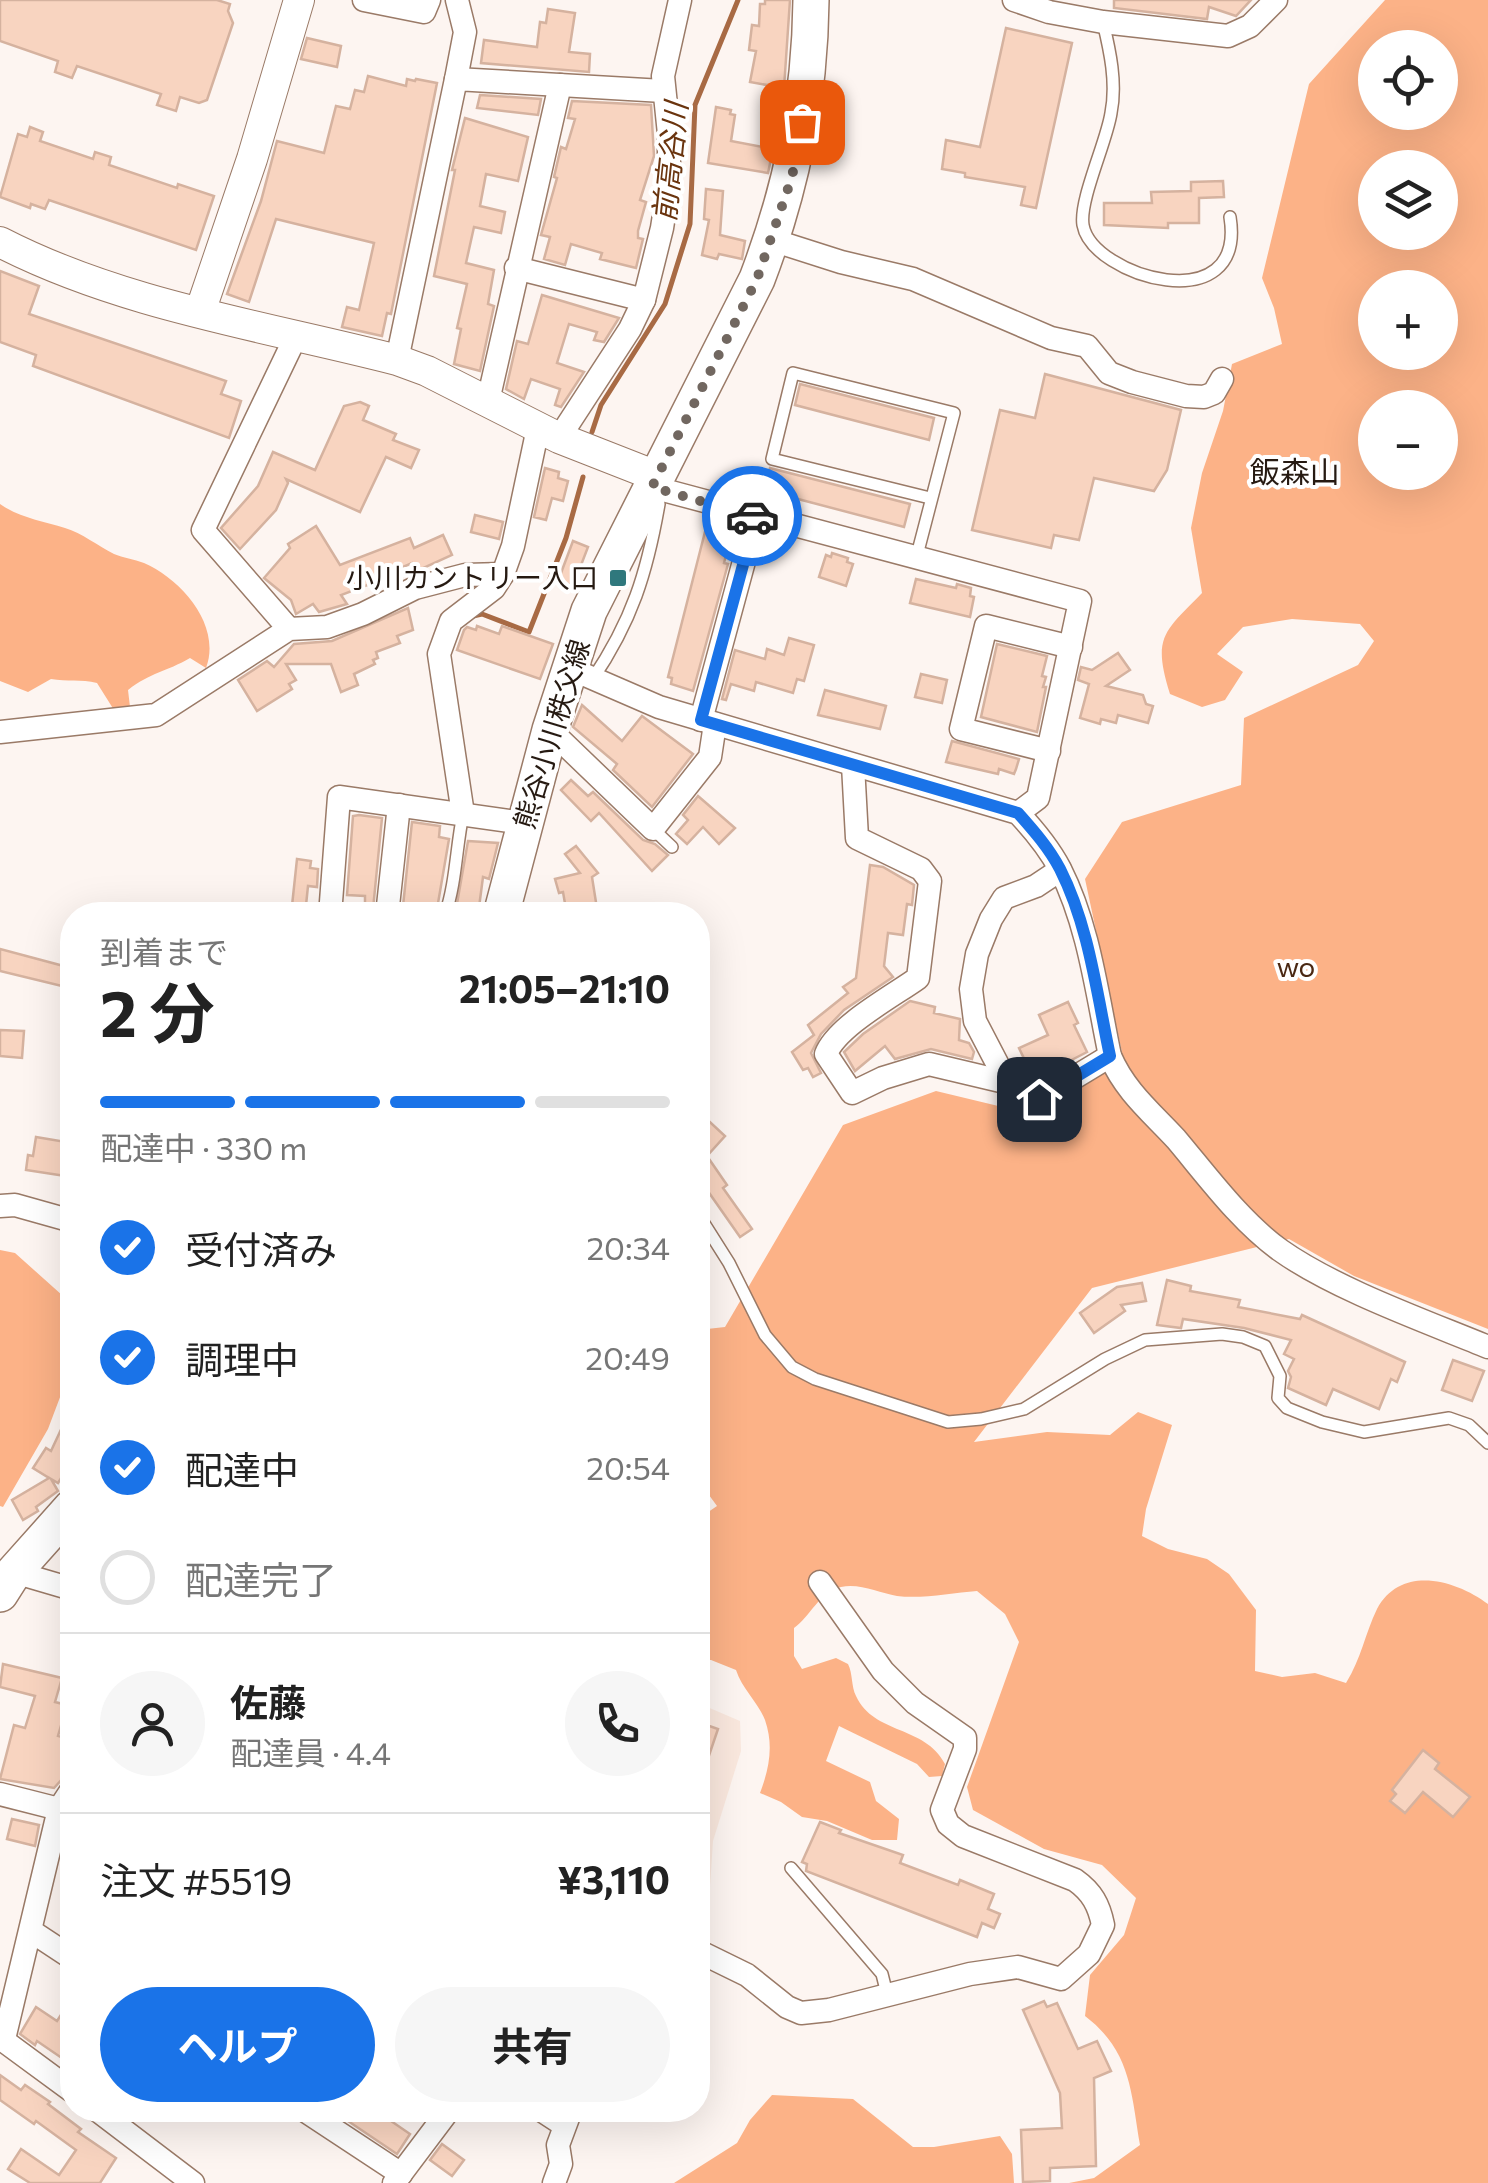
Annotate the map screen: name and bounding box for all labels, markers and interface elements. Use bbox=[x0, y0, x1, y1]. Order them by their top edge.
map controls bbox=[1358, 30, 1458, 490]
button: locate bbox=[1358, 30, 1458, 130]
pin bbox=[760, 80, 845, 165]
icon: bag bbox=[775, 95, 830, 150]
water label: 前高谷川 bbox=[644, 97, 693, 223]
button: layers bbox=[1358, 150, 1458, 250]
button: + bbox=[1358, 270, 1458, 370]
button: − bbox=[1358, 390, 1458, 490]
district label: 飯森山 bbox=[1250, 452, 1340, 489]
courier bbox=[702, 466, 802, 566]
icon: car bbox=[725, 489, 780, 544]
place label: 小川カントリー入口 bbox=[346, 560, 598, 594]
marker: 小川カントリー入口 bbox=[607, 567, 629, 589]
street label: 熊谷小川秩父線 bbox=[506, 635, 596, 832]
text: 到着まで bbox=[100, 931, 228, 971]
park label: wo bbox=[1277, 949, 1315, 983]
text: 21:05–21:10 bbox=[459, 964, 670, 1011]
text: 2 分 bbox=[100, 971, 214, 1050]
pin bbox=[997, 1057, 1082, 1142]
icon: home bbox=[1012, 1072, 1067, 1127]
text: 配達中 · 330 m bbox=[100, 1127, 307, 1167]
icon: check bbox=[100, 1220, 155, 1275]
text: 受付済み bbox=[185, 1225, 337, 1272]
text: 20:34 bbox=[586, 1227, 670, 1267]
icon: check bbox=[100, 1330, 155, 1385]
text: 調理中 bbox=[185, 1335, 299, 1382]
text: 20:49 bbox=[585, 1337, 670, 1377]
icon: check bbox=[100, 1440, 155, 1495]
text: 配達中 bbox=[185, 1445, 299, 1492]
text: 20:54 bbox=[586, 1447, 670, 1487]
text: 配達完了 bbox=[185, 1555, 337, 1602]
button: person bbox=[100, 1671, 205, 1776]
button: phone bbox=[565, 1671, 670, 1776]
text: 佐藤 bbox=[230, 1678, 306, 1725]
text: 配達員 · 4.4 bbox=[230, 1732, 391, 1772]
text: ¥3,110 bbox=[558, 1855, 670, 1902]
text: 注文 #5519 bbox=[100, 1856, 292, 1903]
button: ヘルプ bbox=[100, 1987, 375, 2102]
button: 共有 bbox=[395, 1987, 670, 2102]

